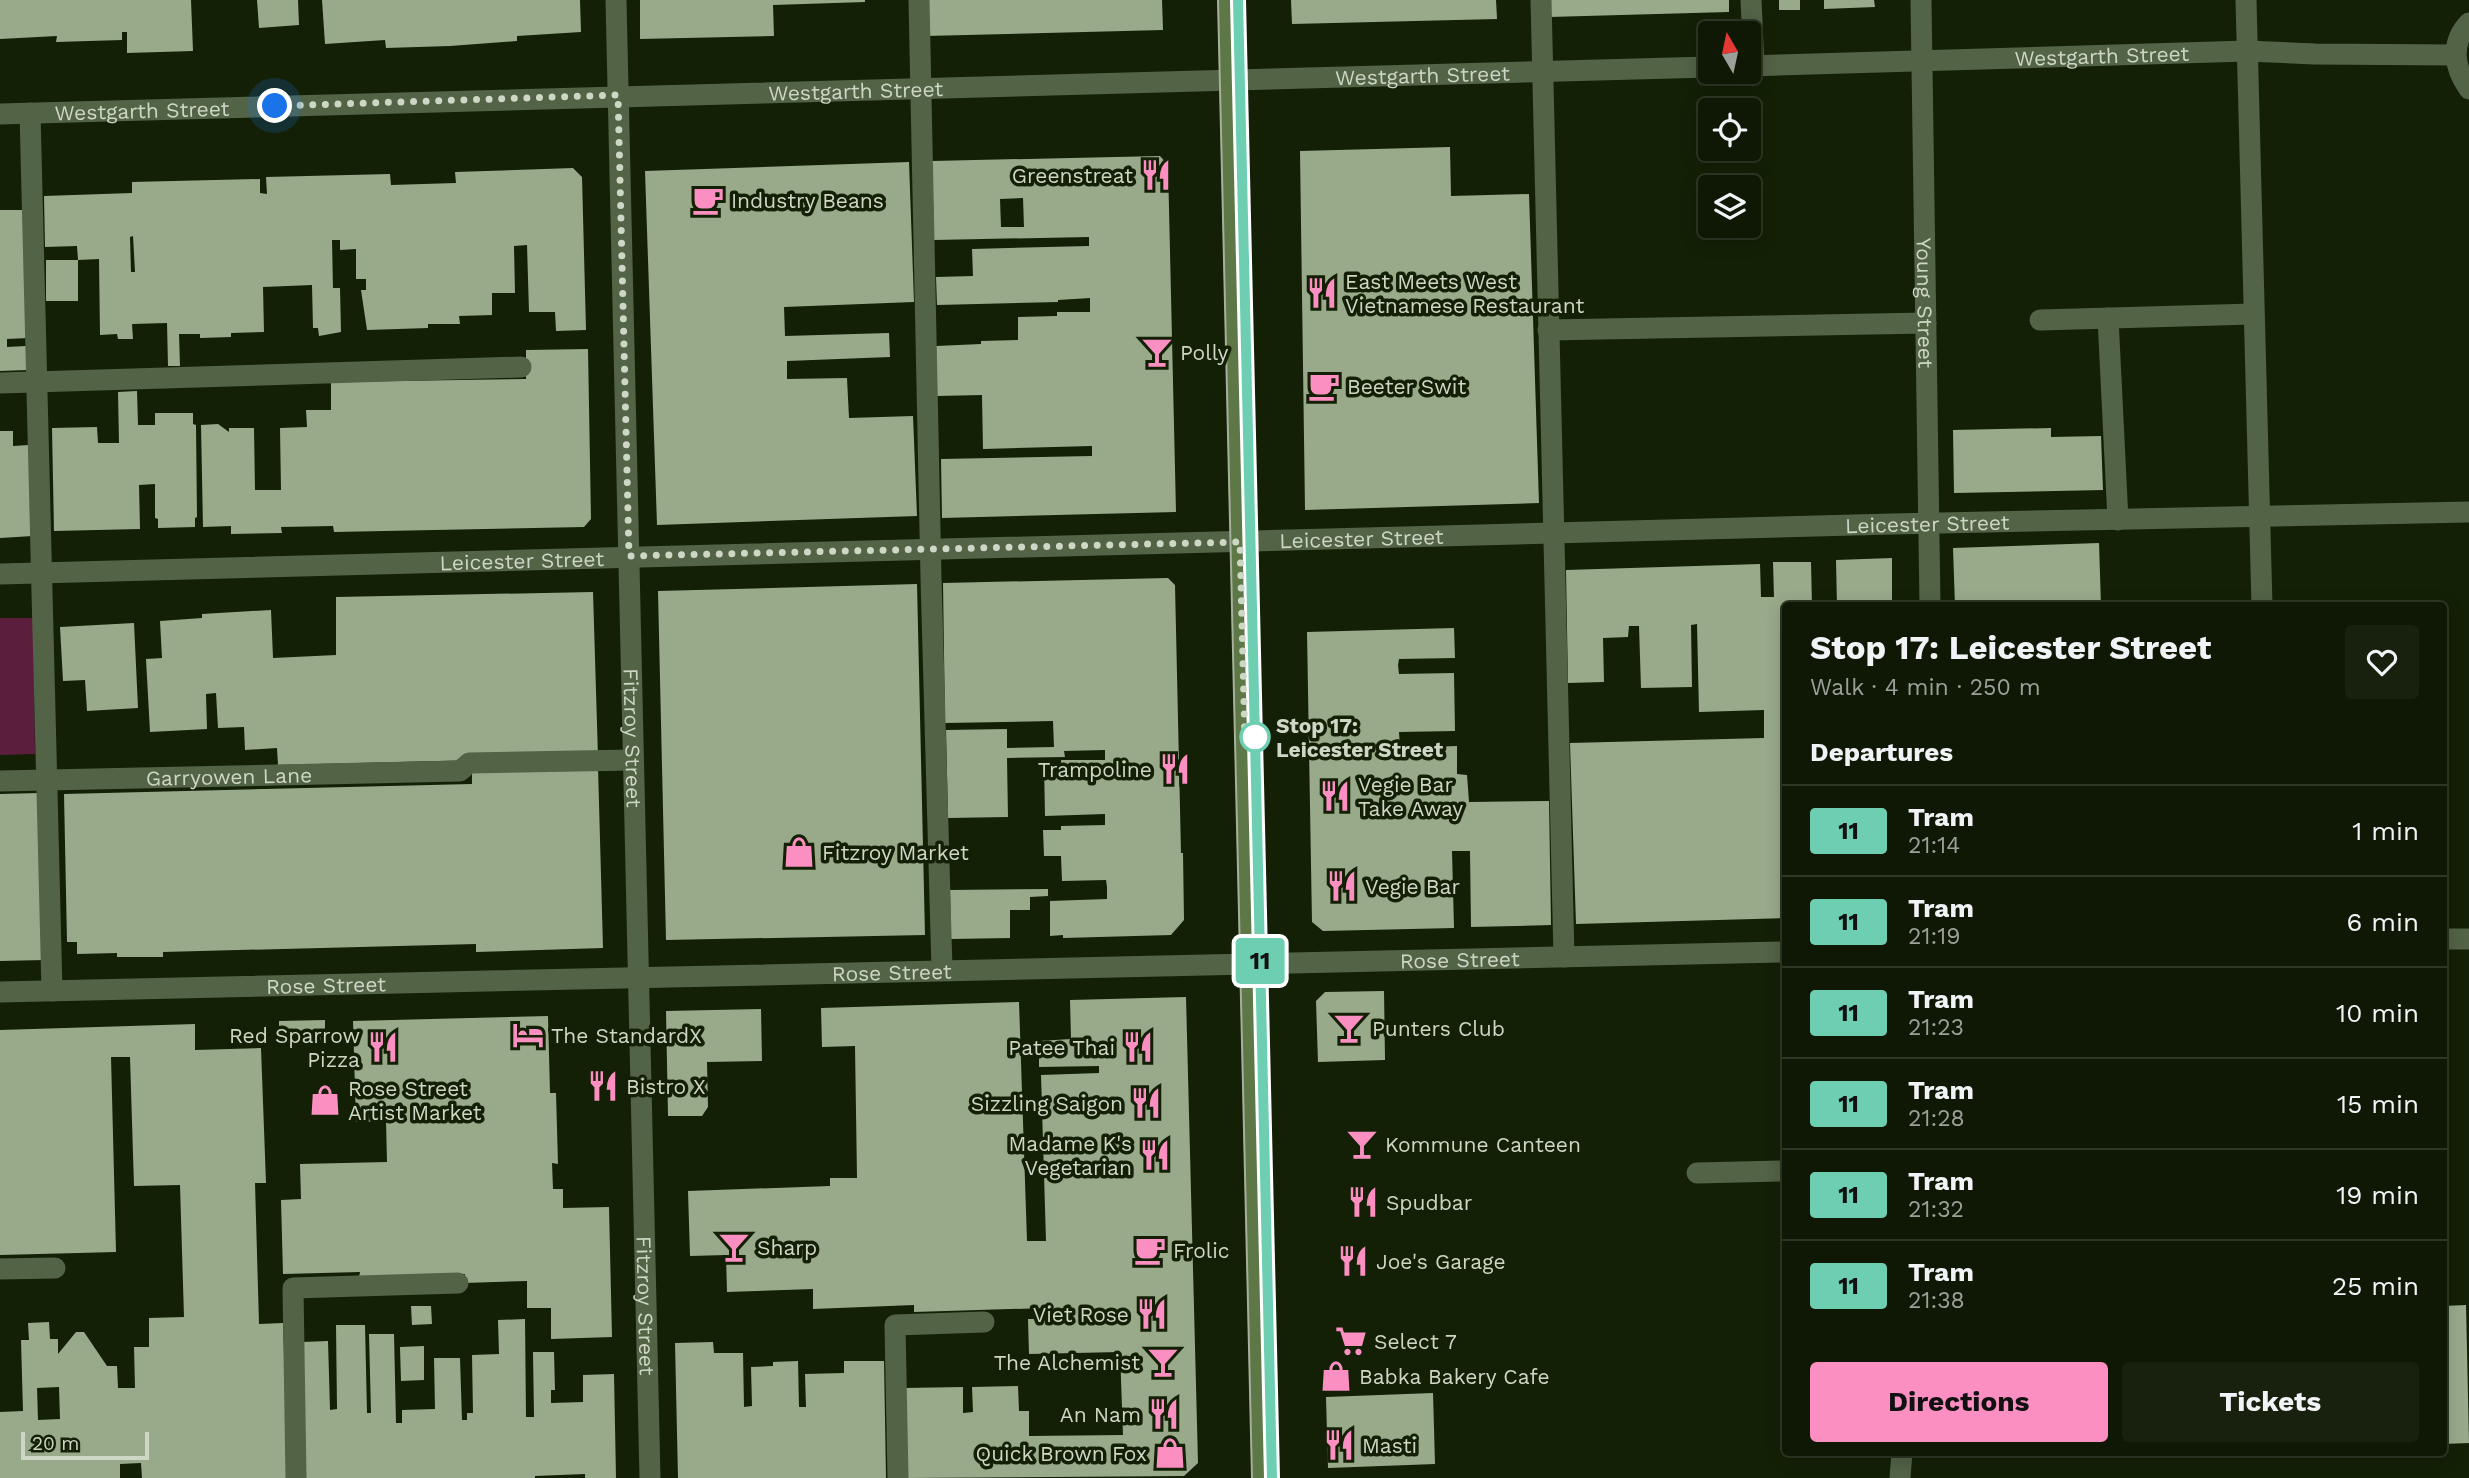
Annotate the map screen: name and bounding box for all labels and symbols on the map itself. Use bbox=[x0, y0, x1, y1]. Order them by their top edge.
north arrow bbox=[1698, 21, 1760, 84]
street label: Westgarth Street bbox=[2014, 40, 2190, 70]
street label: Westgarth Street bbox=[1335, 60, 1510, 90]
street label: Westgarth Street bbox=[768, 76, 944, 105]
your location bbox=[257, 88, 292, 123]
street label: Westgarth Street bbox=[54, 95, 230, 125]
restaurant icon: Greenstreat bbox=[1139, 158, 1173, 192]
place label: Greenstreat bbox=[1012, 163, 1133, 188]
cafe icon: Industry Beans bbox=[691, 183, 725, 217]
place label: Industry Beans bbox=[731, 188, 884, 213]
street label: Young Street bbox=[1912, 237, 1939, 369]
place label: East Meets West Vietnamese Restaurant bbox=[1345, 269, 1585, 318]
restaurant icon: East Meets West Vietnamese Restaurant bbox=[1305, 276, 1339, 310]
bar icon: Polly bbox=[1140, 335, 1174, 369]
place label: Polly bbox=[1180, 340, 1229, 365]
cafe icon: Beeter Swit bbox=[1307, 369, 1341, 403]
place label: Beeter Swit bbox=[1347, 374, 1466, 399]
street label: Leicester Street bbox=[1845, 509, 2010, 538]
street label: Leicester Street bbox=[1279, 523, 1444, 553]
street label: Leicester Street bbox=[439, 546, 605, 575]
street label: Fitzroy Street bbox=[619, 668, 647, 808]
place label: Stop 17: Leicester Street bbox=[1276, 713, 1443, 762]
marker: Stop 17: Leicester Street bbox=[1240, 722, 1270, 752]
restaurant icon: Trampoline bbox=[1158, 752, 1192, 786]
place label: Trampoline bbox=[1038, 757, 1152, 782]
street label: Garryowen Lane bbox=[145, 762, 312, 790]
place label: Vegie Bar Take Away bbox=[1358, 772, 1463, 821]
restaurant icon: Vegie Bar Take Away bbox=[1318, 779, 1352, 813]
shop icon: Fitzroy Market bbox=[782, 835, 816, 869]
place label: Fitzroy Market bbox=[822, 840, 969, 865]
restaurant icon: Vegie Bar bbox=[1325, 869, 1359, 903]
place label: Vegie Bar bbox=[1365, 874, 1460, 899]
line badge: 11 bbox=[1228, 938, 1292, 984]
street label: Rose Street bbox=[1399, 945, 1520, 973]
street label: Rose Street bbox=[832, 958, 952, 986]
street label: Rose Street bbox=[266, 971, 386, 999]
bar icon: Punters Club bbox=[1332, 1011, 1366, 1045]
place label: Punters Club bbox=[1372, 1016, 1505, 1041]
hotel icon: The StandardX bbox=[511, 1018, 545, 1052]
place label: Red Sparrow Pizza bbox=[229, 1023, 360, 1072]
place label: The StandardX bbox=[551, 1023, 702, 1048]
restaurant icon: Red Sparrow Pizza bbox=[366, 1030, 400, 1064]
restaurant icon: Patee Thai bbox=[1121, 1030, 1155, 1064]
place label: Patee Thai bbox=[1008, 1035, 1115, 1060]
restaurant icon: Bistro X bbox=[586, 1069, 620, 1103]
place label: Bistro X bbox=[626, 1074, 706, 1099]
place label: Rose Street Artist Market bbox=[348, 1076, 482, 1125]
shop icon: Rose Street Artist Market bbox=[308, 1083, 342, 1117]
restaurant icon: Sizzling Saigon bbox=[1129, 1086, 1163, 1120]
place label: Sizzling Saigon bbox=[971, 1091, 1123, 1116]
bar icon: Kommune Canteen bbox=[1345, 1127, 1379, 1161]
place label: Madame K's Vegetarian bbox=[1008, 1131, 1132, 1180]
place label: Kommune Canteen bbox=[1385, 1132, 1581, 1157]
restaurant icon: Madame K's Vegetarian bbox=[1138, 1138, 1172, 1172]
restaurant icon: Spudbar bbox=[1346, 1185, 1380, 1219]
place label: Spudbar bbox=[1386, 1190, 1473, 1215]
bar icon: Sharp bbox=[717, 1230, 751, 1264]
cafe icon: Frolic bbox=[1133, 1233, 1167, 1267]
place label: Sharp bbox=[757, 1235, 817, 1260]
street label: Fitzroy Street bbox=[632, 1236, 660, 1376]
place label: Frolic bbox=[1173, 1238, 1230, 1263]
restaurant icon: Joe's Garage bbox=[1336, 1244, 1370, 1278]
place label: Joe's Garage bbox=[1376, 1249, 1506, 1274]
restaurant icon: Viet Rose bbox=[1135, 1297, 1169, 1331]
place label: Viet Rose bbox=[1033, 1302, 1129, 1327]
supermarket icon: Select 7 bbox=[1334, 1324, 1368, 1358]
place label: Select 7 bbox=[1374, 1329, 1457, 1354]
bar icon: The Alchemist bbox=[1146, 1345, 1180, 1379]
place label: The Alchemist bbox=[994, 1350, 1140, 1375]
shop icon: Babka Bakery Cafe bbox=[1319, 1359, 1353, 1393]
place label: Babka Bakery Cafe bbox=[1359, 1364, 1550, 1389]
restaurant icon: An Nam bbox=[1147, 1397, 1181, 1431]
place label: An Nam bbox=[1060, 1402, 1141, 1427]
restaurant icon: Masti bbox=[1322, 1428, 1356, 1462]
scale bar bbox=[21, 1429, 149, 1461]
place label: Masti bbox=[1362, 1433, 1417, 1458]
shop icon: Quick Brown Fox bbox=[1153, 1436, 1187, 1470]
place label: Quick Brown Fox bbox=[975, 1441, 1147, 1466]

